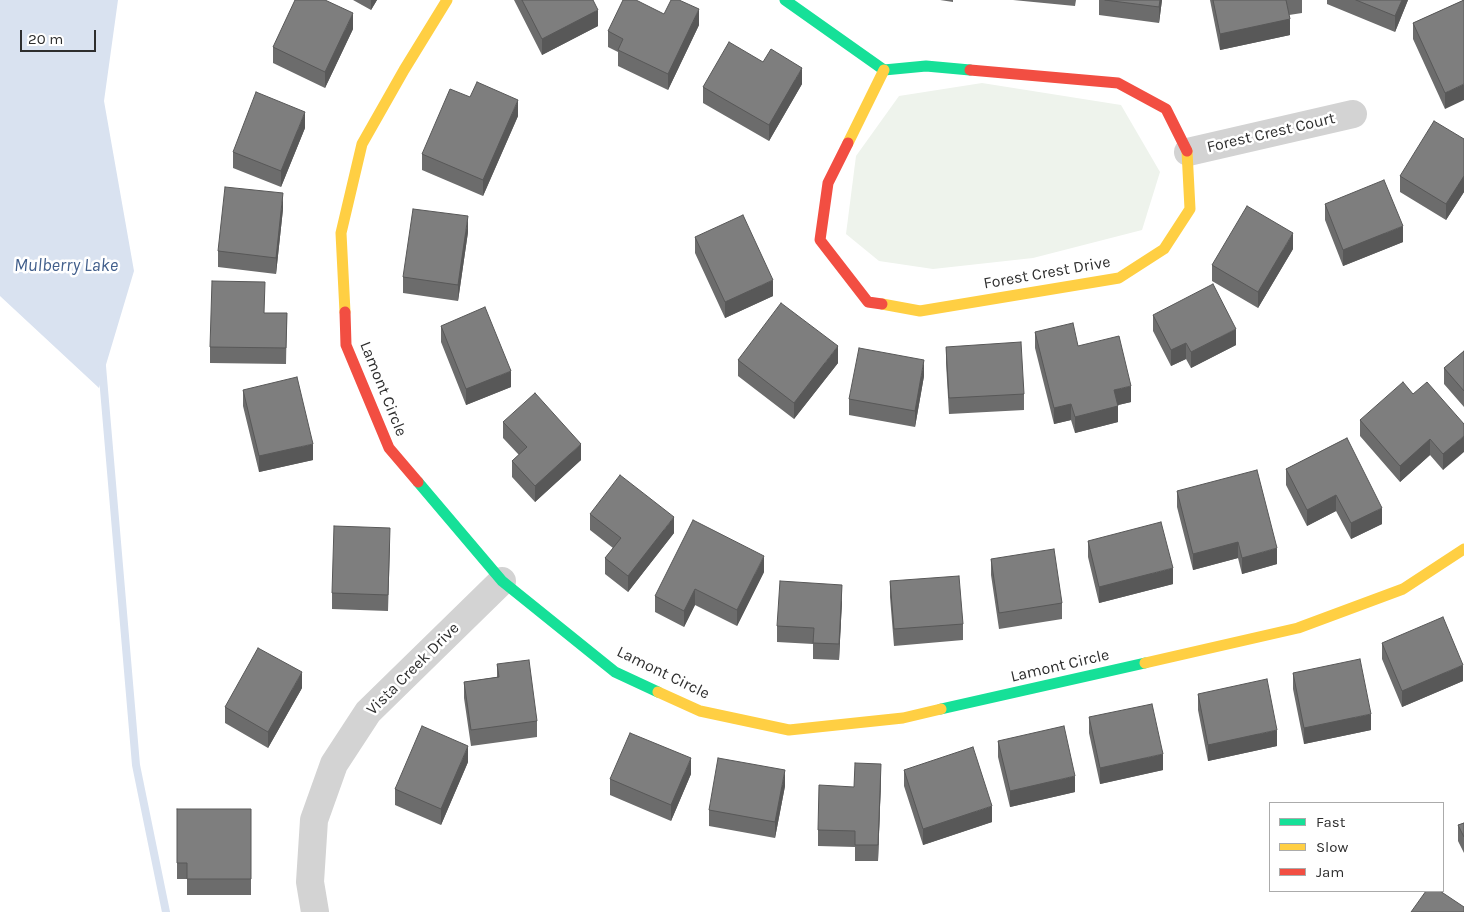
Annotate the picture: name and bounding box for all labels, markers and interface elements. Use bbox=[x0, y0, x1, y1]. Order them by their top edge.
scale bar bbox=[22, 20, 99, 52]
text: 20 m bbox=[28, 30, 63, 48]
street label: Forest Crest Court bbox=[1205, 109, 1337, 157]
street label: Forest Crest Drive bbox=[982, 252, 1112, 294]
water label: Mulberry Lake bbox=[14, 255, 118, 277]
street label: Lamont Circle bbox=[355, 339, 411, 439]
street label: Vista Creek Drive bbox=[363, 619, 463, 719]
street label: Lamont Circle bbox=[613, 642, 713, 704]
street label: Lamont Circle bbox=[1009, 645, 1111, 687]
legend bbox=[1269, 802, 1444, 892]
text: Fast bbox=[1316, 813, 1345, 831]
text: Slow bbox=[1316, 838, 1348, 856]
text: Jam bbox=[1316, 863, 1344, 881]

